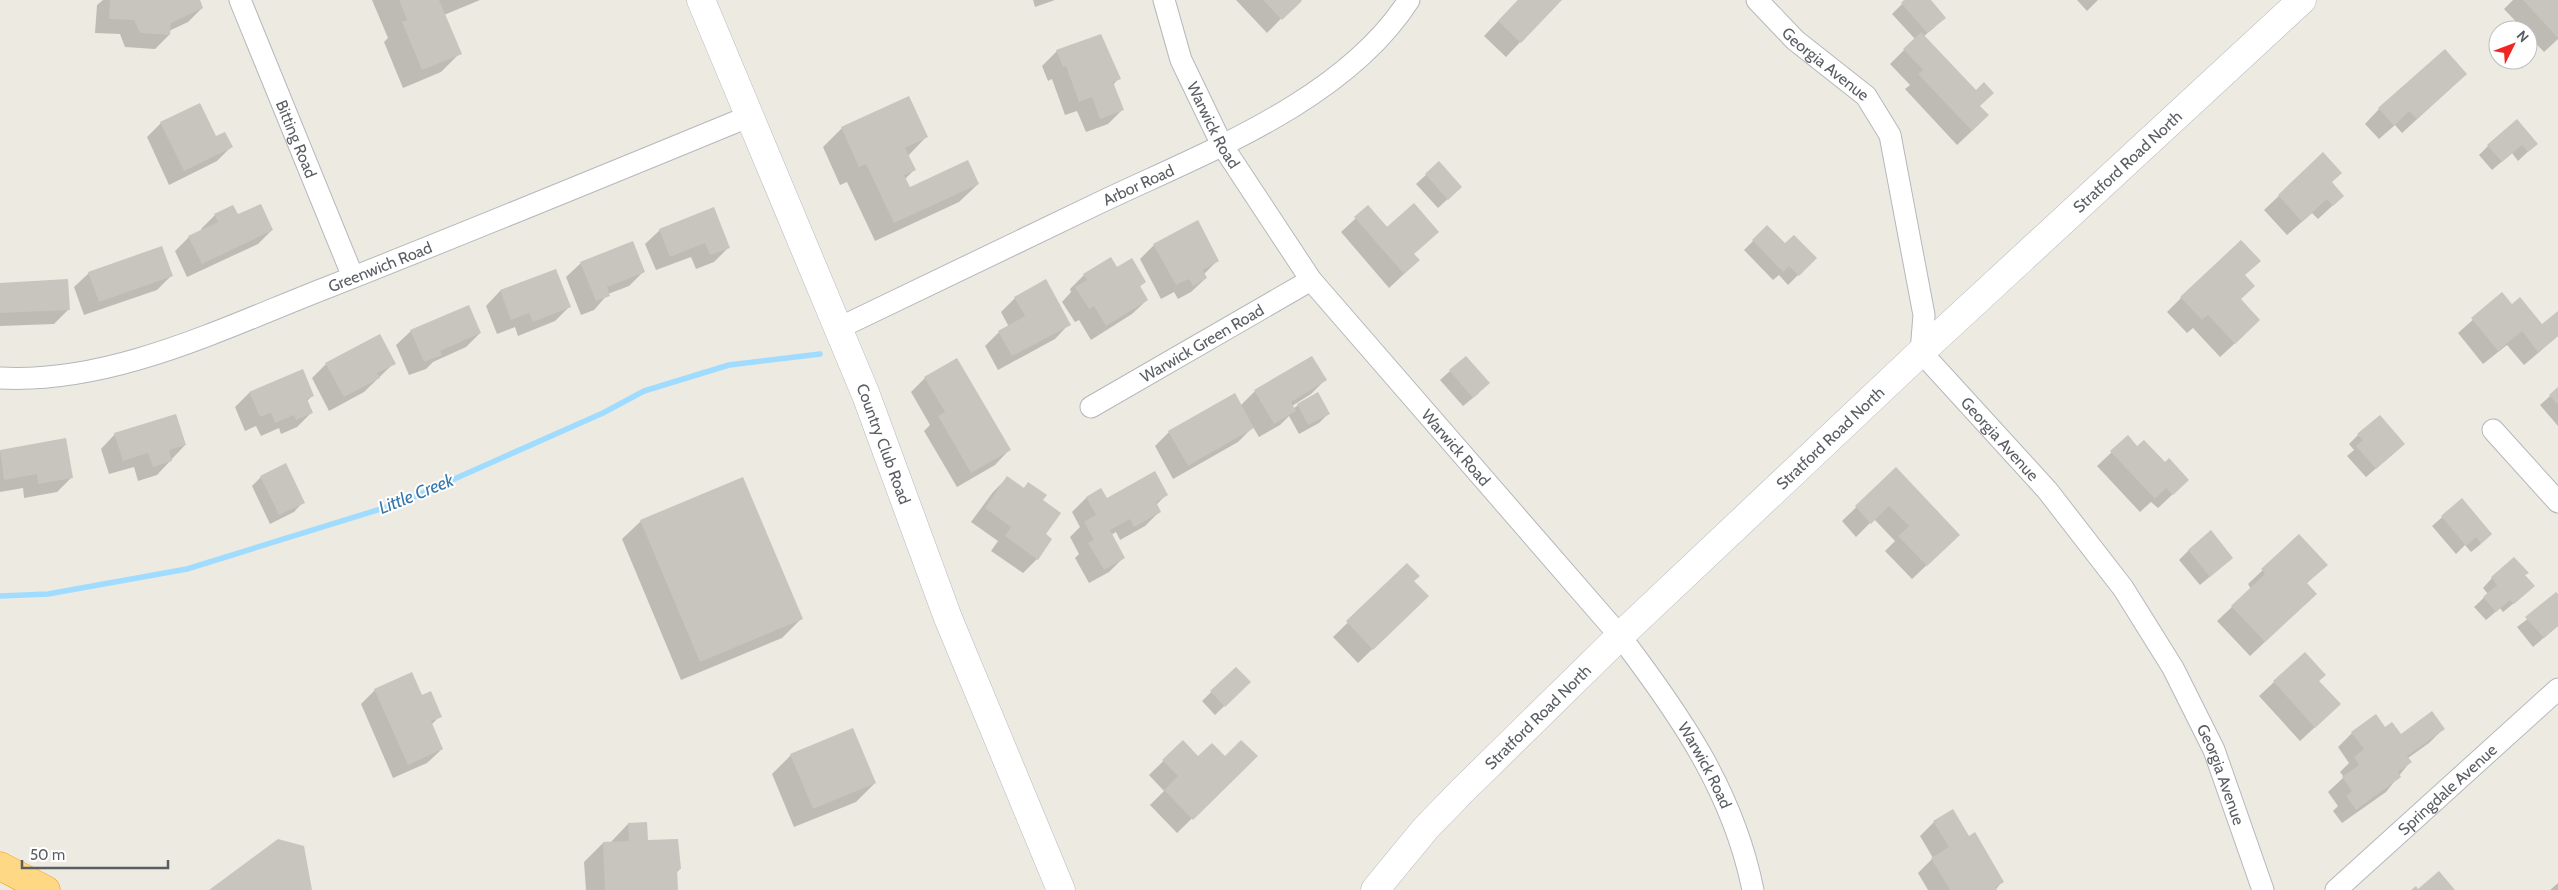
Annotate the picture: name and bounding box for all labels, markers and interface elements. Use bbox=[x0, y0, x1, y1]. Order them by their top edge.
north arrow bbox=[2488, 20, 2538, 70]
street label: Georgia Avenue bbox=[1778, 23, 1873, 104]
text: N bbox=[2513, 27, 2533, 46]
street label: Warwick Road bbox=[1183, 78, 1244, 172]
street label: Bitting Road bbox=[272, 97, 321, 181]
street label: Stratford Road North bbox=[2069, 107, 2186, 216]
street label: Arbor Road bbox=[1100, 160, 1177, 209]
street label: Greenwich Road bbox=[325, 237, 435, 296]
street label: Warwick Green Road bbox=[1137, 300, 1267, 386]
street label: Country Club Road bbox=[853, 381, 915, 507]
street label: Stratford Road North bbox=[1772, 383, 1888, 493]
street label: Georgia Avenue bbox=[1957, 393, 2043, 484]
street label: Warwick Road bbox=[1418, 405, 1495, 489]
water label: Little Creek bbox=[375, 469, 458, 519]
street label: Stratford Road North bbox=[1481, 661, 1595, 773]
street label: Warwick Road bbox=[1674, 719, 1736, 811]
street label: Georgia Avenue bbox=[2193, 721, 2249, 827]
street label: Springdale Avenue bbox=[2394, 740, 2500, 839]
scale bar bbox=[22, 838, 169, 870]
text: 50 m bbox=[30, 846, 65, 864]

